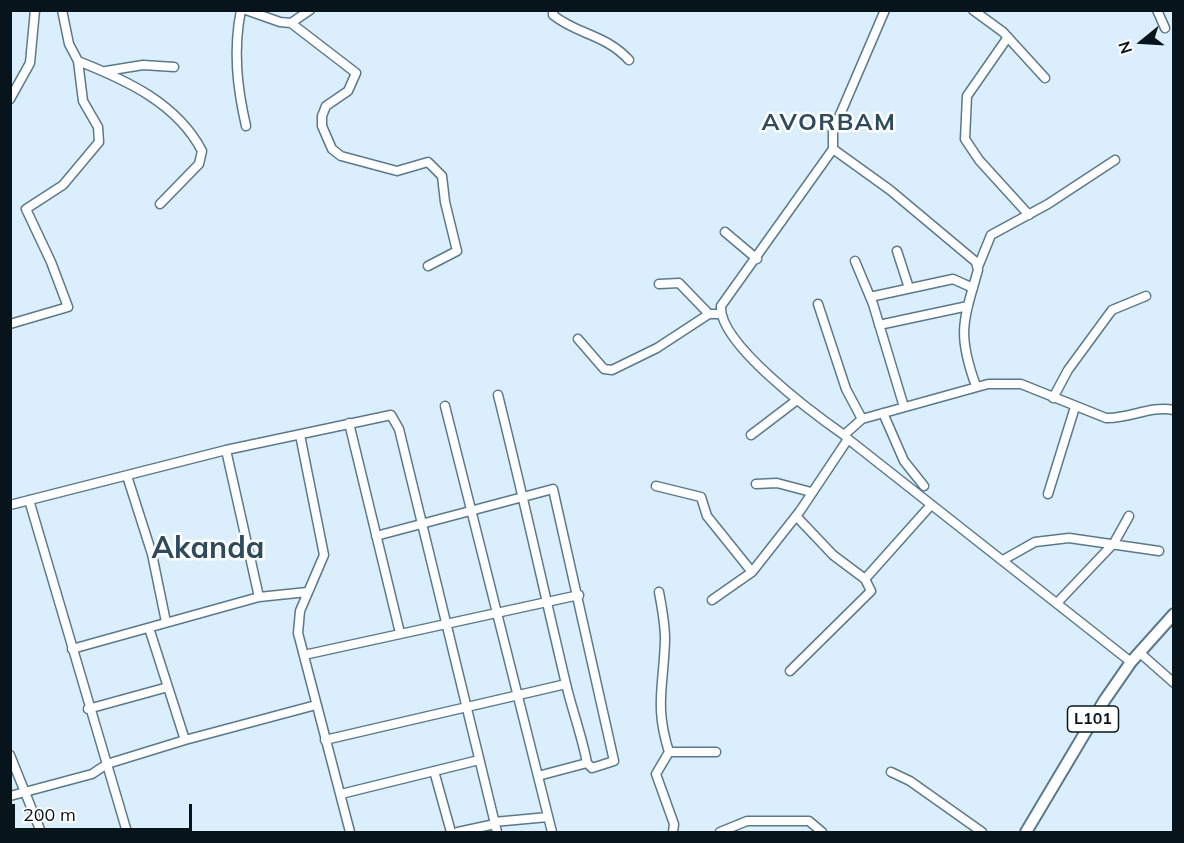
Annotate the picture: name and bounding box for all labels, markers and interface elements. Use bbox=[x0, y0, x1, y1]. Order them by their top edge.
north arrow bbox=[1112, 12, 1172, 72]
text: N bbox=[1114, 39, 1136, 56]
district label: AVORBAM bbox=[762, 109, 896, 137]
district label: Akanda bbox=[152, 531, 264, 567]
road number: L101 bbox=[1068, 706, 1118, 732]
scale bar bbox=[15, 792, 195, 830]
text: 200 m bbox=[23, 803, 76, 826]

